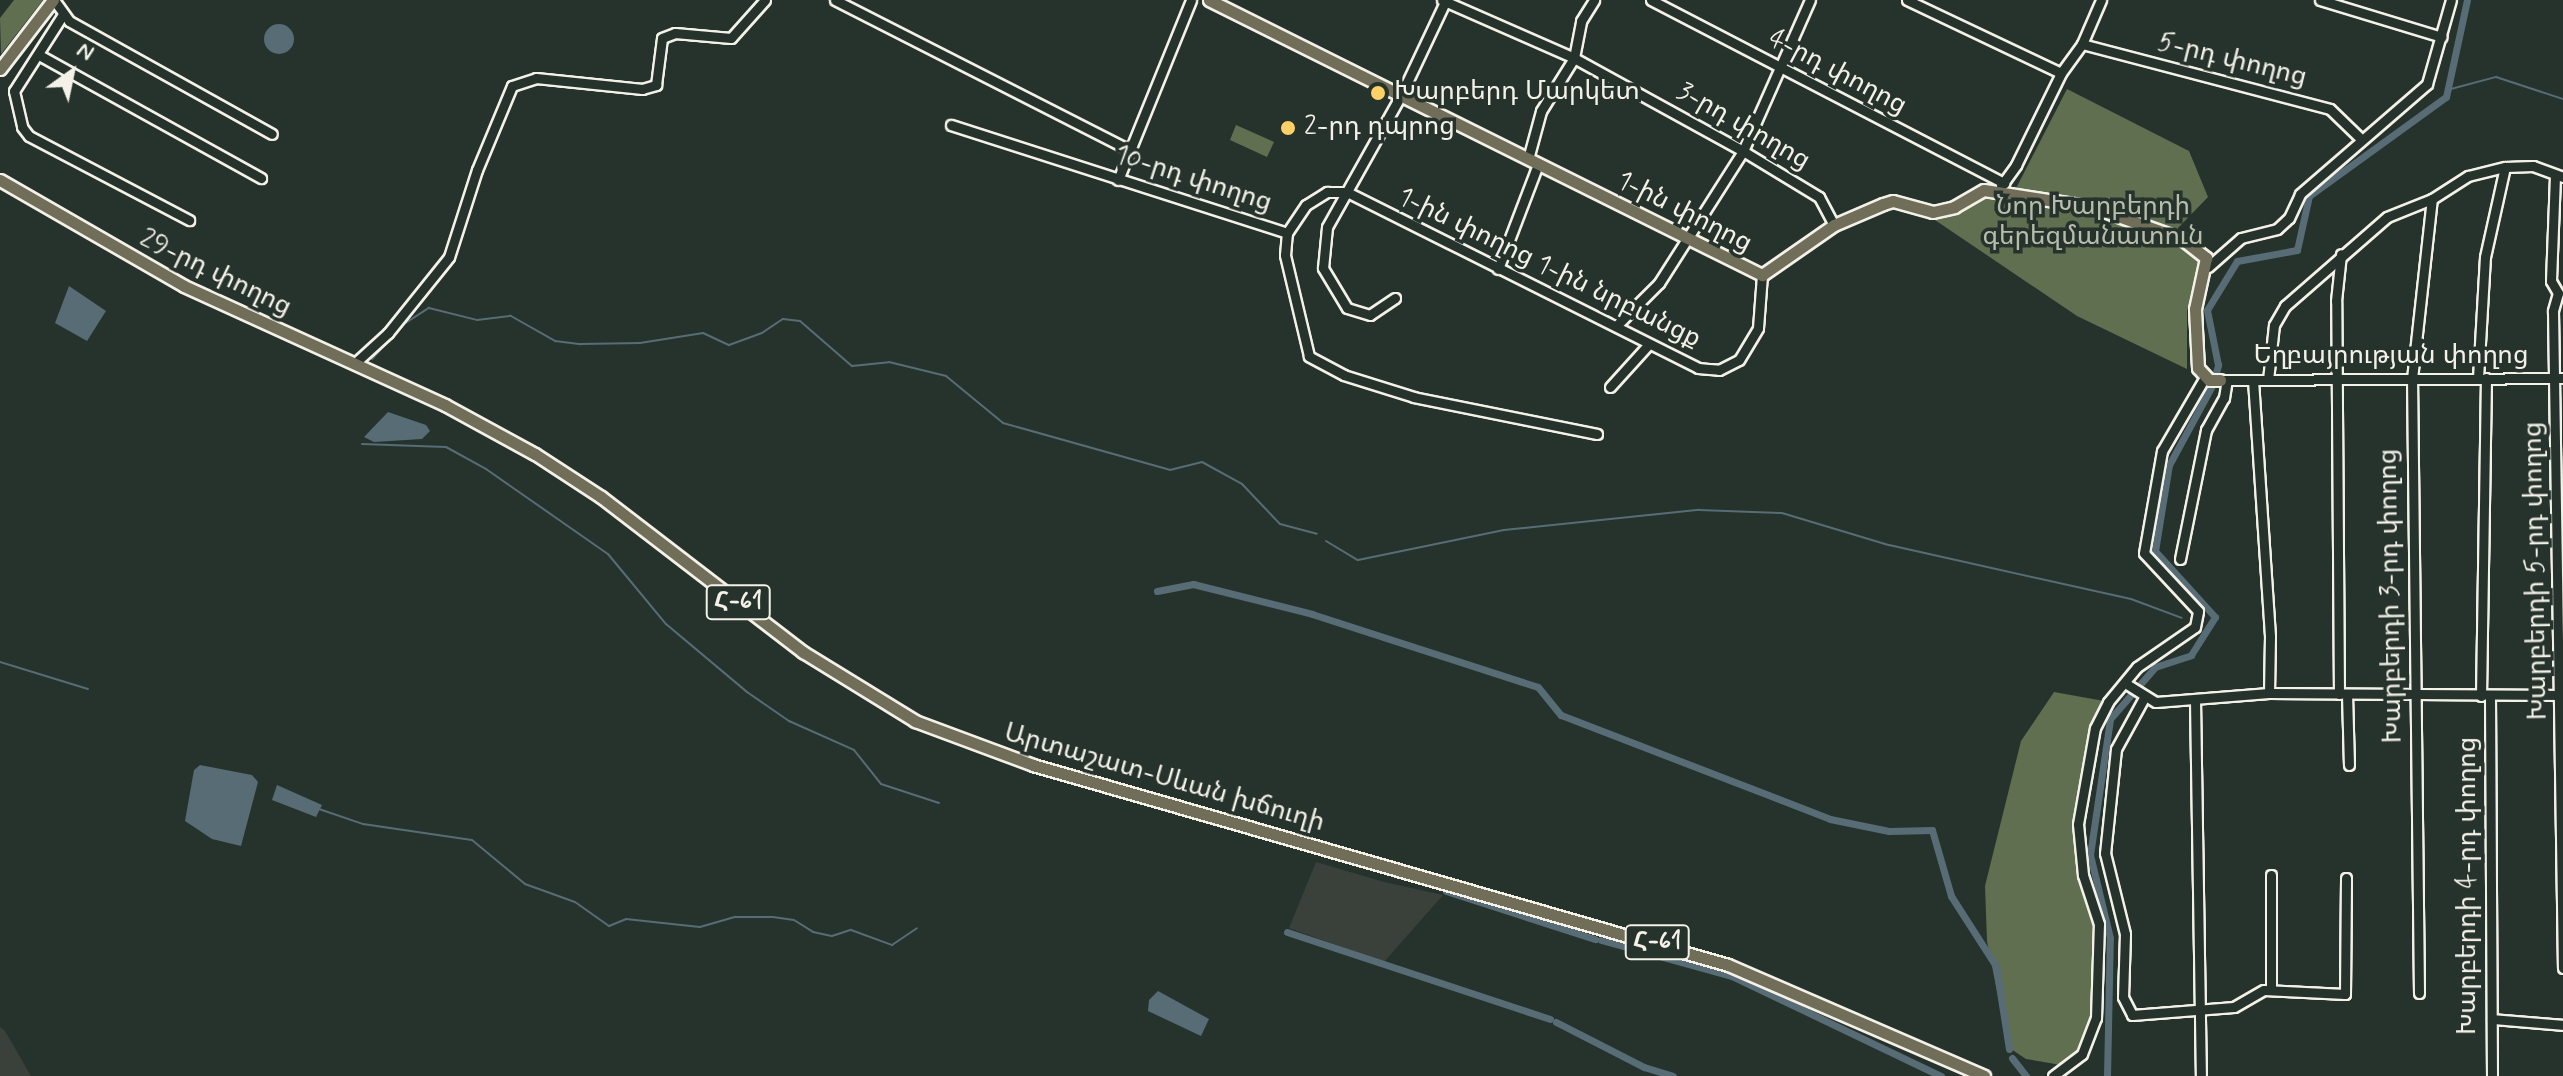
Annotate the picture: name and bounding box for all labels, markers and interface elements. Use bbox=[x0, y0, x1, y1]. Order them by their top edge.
street label: 4-րդ փողոց bbox=[1763, 24, 1911, 122]
street label: 5-րդ փողոց bbox=[2154, 27, 2310, 95]
north arrow bbox=[32, 32, 112, 112]
text: N bbox=[71, 36, 99, 68]
street label: 3-րդ փողոց bbox=[1671, 76, 1815, 178]
place label: Խարբերդ Մարկետ bbox=[1394, 77, 1640, 109]
marker: Խարբերդ Մարկետ bbox=[1369, 84, 1387, 102]
place label: 2-րդ դպրոց bbox=[1304, 112, 1455, 144]
marker: 2-րդ դպրոց bbox=[1279, 119, 1297, 137]
street label: 10-րդ փողոց bbox=[1111, 140, 1275, 220]
street label: 1-ին փողոց bbox=[1611, 166, 1757, 260]
street label: 1-ին փողոց 1-ին նրբանցք bbox=[1393, 182, 1705, 356]
park label: Նոր Խարբերդի գերեզմանատուն bbox=[1982, 192, 2204, 254]
street label: 29-րդ փողոց bbox=[134, 224, 296, 324]
street label: Եղբայրության փողոց bbox=[2254, 341, 2528, 373]
street label: Խարբերդի 5-րդ փողոց bbox=[2519, 421, 2555, 721]
street label: Խարբերդի 3-րդ փողոց bbox=[2374, 448, 2410, 744]
road number: Հ-61 bbox=[704, 582, 772, 622]
street label: Արտաշատ-Սևան խճուղի bbox=[1000, 718, 1328, 840]
street label: Խարբերդի 4-րդ փողոց bbox=[2453, 737, 2485, 1035]
road number: Հ-61 bbox=[1623, 922, 1691, 962]

